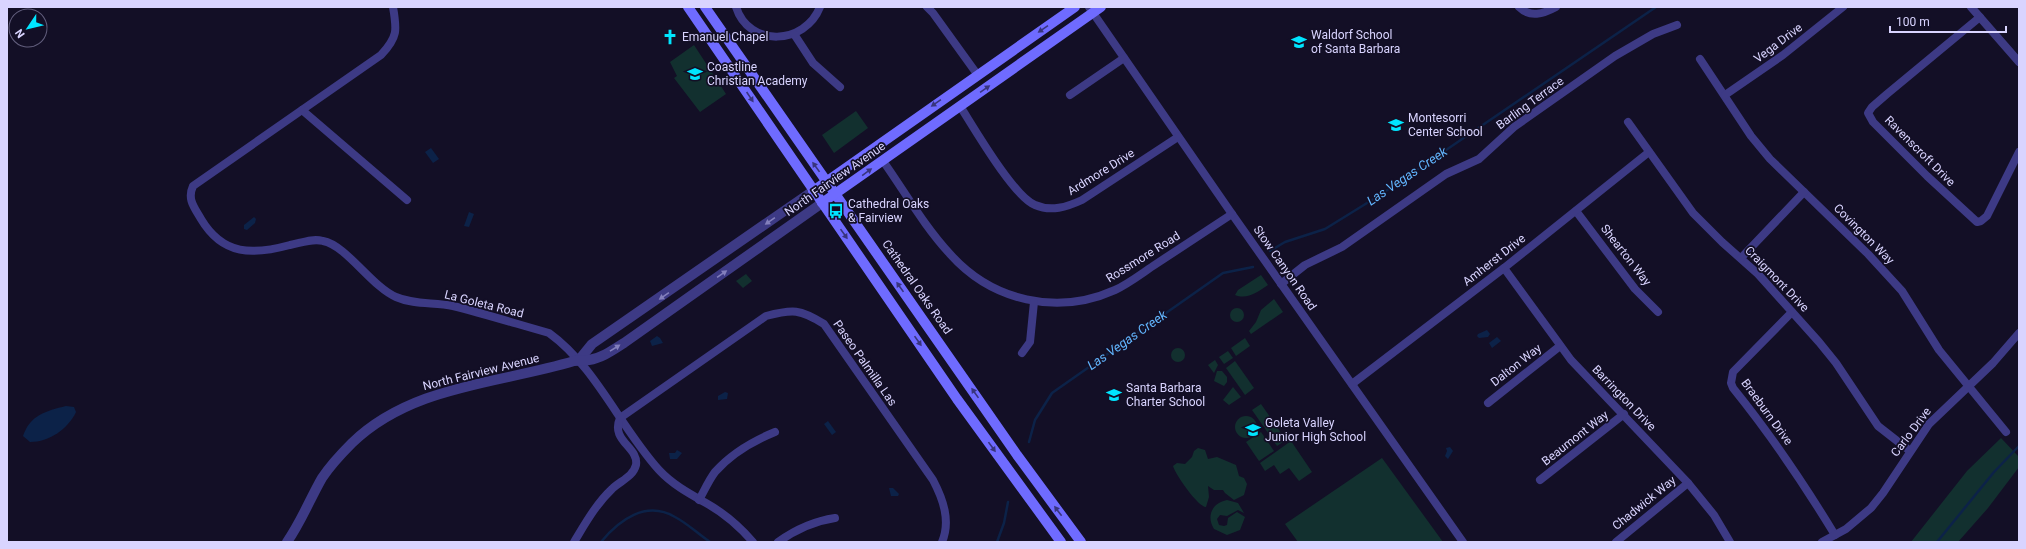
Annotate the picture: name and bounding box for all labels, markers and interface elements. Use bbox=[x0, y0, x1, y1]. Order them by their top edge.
north arrow bbox=[8, 8, 48, 48]
scale bar bbox=[1890, 8, 2006, 34]
text: 100 m bbox=[1896, 15, 1930, 29]
street label: Vega Drive bbox=[1751, 20, 1805, 66]
one-way arrow bbox=[1038, 25, 1048, 33]
text: N bbox=[13, 26, 28, 40]
church icon: Emanuel Chapel bbox=[661, 28, 679, 46]
place label: Waldorf School of Santa Barbara bbox=[1311, 28, 1400, 56]
place label: Emanuel Chapel bbox=[682, 30, 768, 44]
school or university icon: Waldorf School of Santa Barbara bbox=[1290, 33, 1308, 51]
place label: Coastline Christian Academy bbox=[707, 60, 808, 88]
school or university icon: Coastline Christian Academy bbox=[686, 65, 704, 83]
street label: Barling Terrace bbox=[1494, 74, 1566, 132]
one-way arrow bbox=[979, 85, 990, 93]
one-way arrow bbox=[746, 92, 754, 102]
one-way arrow bbox=[931, 99, 941, 107]
place label: Montesorri Center School bbox=[1408, 111, 1483, 139]
street label: Ravenscroft Drive bbox=[1882, 113, 1958, 189]
school or university icon: Montesorri Center School bbox=[1387, 116, 1405, 134]
street label: North Fairview Avenue bbox=[782, 139, 888, 219]
water label: Las Vegas Creek bbox=[1364, 143, 1450, 208]
street label: Ardmore Drive bbox=[1065, 146, 1137, 198]
one-way arrow bbox=[812, 162, 820, 172]
one-way arrow bbox=[862, 168, 872, 176]
place label: Cathedral Oaks & Fairview bbox=[848, 197, 929, 225]
street label: Covington Way bbox=[1831, 201, 1897, 267]
bus stop icon: Cathedral Oaks & Fairview bbox=[827, 202, 845, 220]
one-way arrow bbox=[765, 217, 776, 225]
street label: Shearton Way bbox=[1598, 222, 1654, 289]
street label: Stow Canyon Road bbox=[1250, 223, 1320, 313]
one-way arrow bbox=[840, 229, 848, 239]
street label: Rossmore Road bbox=[1103, 229, 1183, 285]
street label: Amherst Drive bbox=[1460, 231, 1528, 289]
street label: Cathedral Oaks Road bbox=[879, 237, 955, 337]
street label: Craigmont Drive bbox=[1742, 243, 1812, 315]
one-way arrow bbox=[717, 270, 728, 279]
one-way arrow bbox=[896, 281, 904, 292]
street label: La Goleta Road bbox=[443, 287, 525, 321]
one-way arrow bbox=[659, 292, 669, 300]
water label: Las Vegas Creek bbox=[1084, 307, 1170, 373]
street label: Paseo Palmilla Las bbox=[830, 317, 900, 409]
one-way arrow bbox=[914, 336, 922, 346]
street label: Dalton Way bbox=[1488, 341, 1544, 389]
one-way arrow bbox=[610, 345, 621, 352]
street label: North Fairview Avenue bbox=[421, 351, 541, 393]
street label: Barrington Drive bbox=[1589, 362, 1659, 434]
street label: Braeburn Drive bbox=[1738, 376, 1796, 448]
place label: Santa Barbara Charter School bbox=[1126, 381, 1205, 409]
school or university icon: Santa Barbara Charter School bbox=[1105, 386, 1123, 404]
one-way arrow bbox=[971, 388, 979, 398]
street label: Carlo Drive bbox=[1888, 405, 1934, 459]
street label: Beaumont Way bbox=[1539, 408, 1611, 468]
place label: Goleta Valley Junior High School bbox=[1265, 416, 1366, 444]
school or university icon: Goleta Valley Junior High School bbox=[1244, 421, 1262, 439]
one-way arrow bbox=[988, 442, 996, 453]
street label: Chadwick Way bbox=[1609, 473, 1679, 533]
one-way arrow bbox=[1054, 505, 1062, 516]

